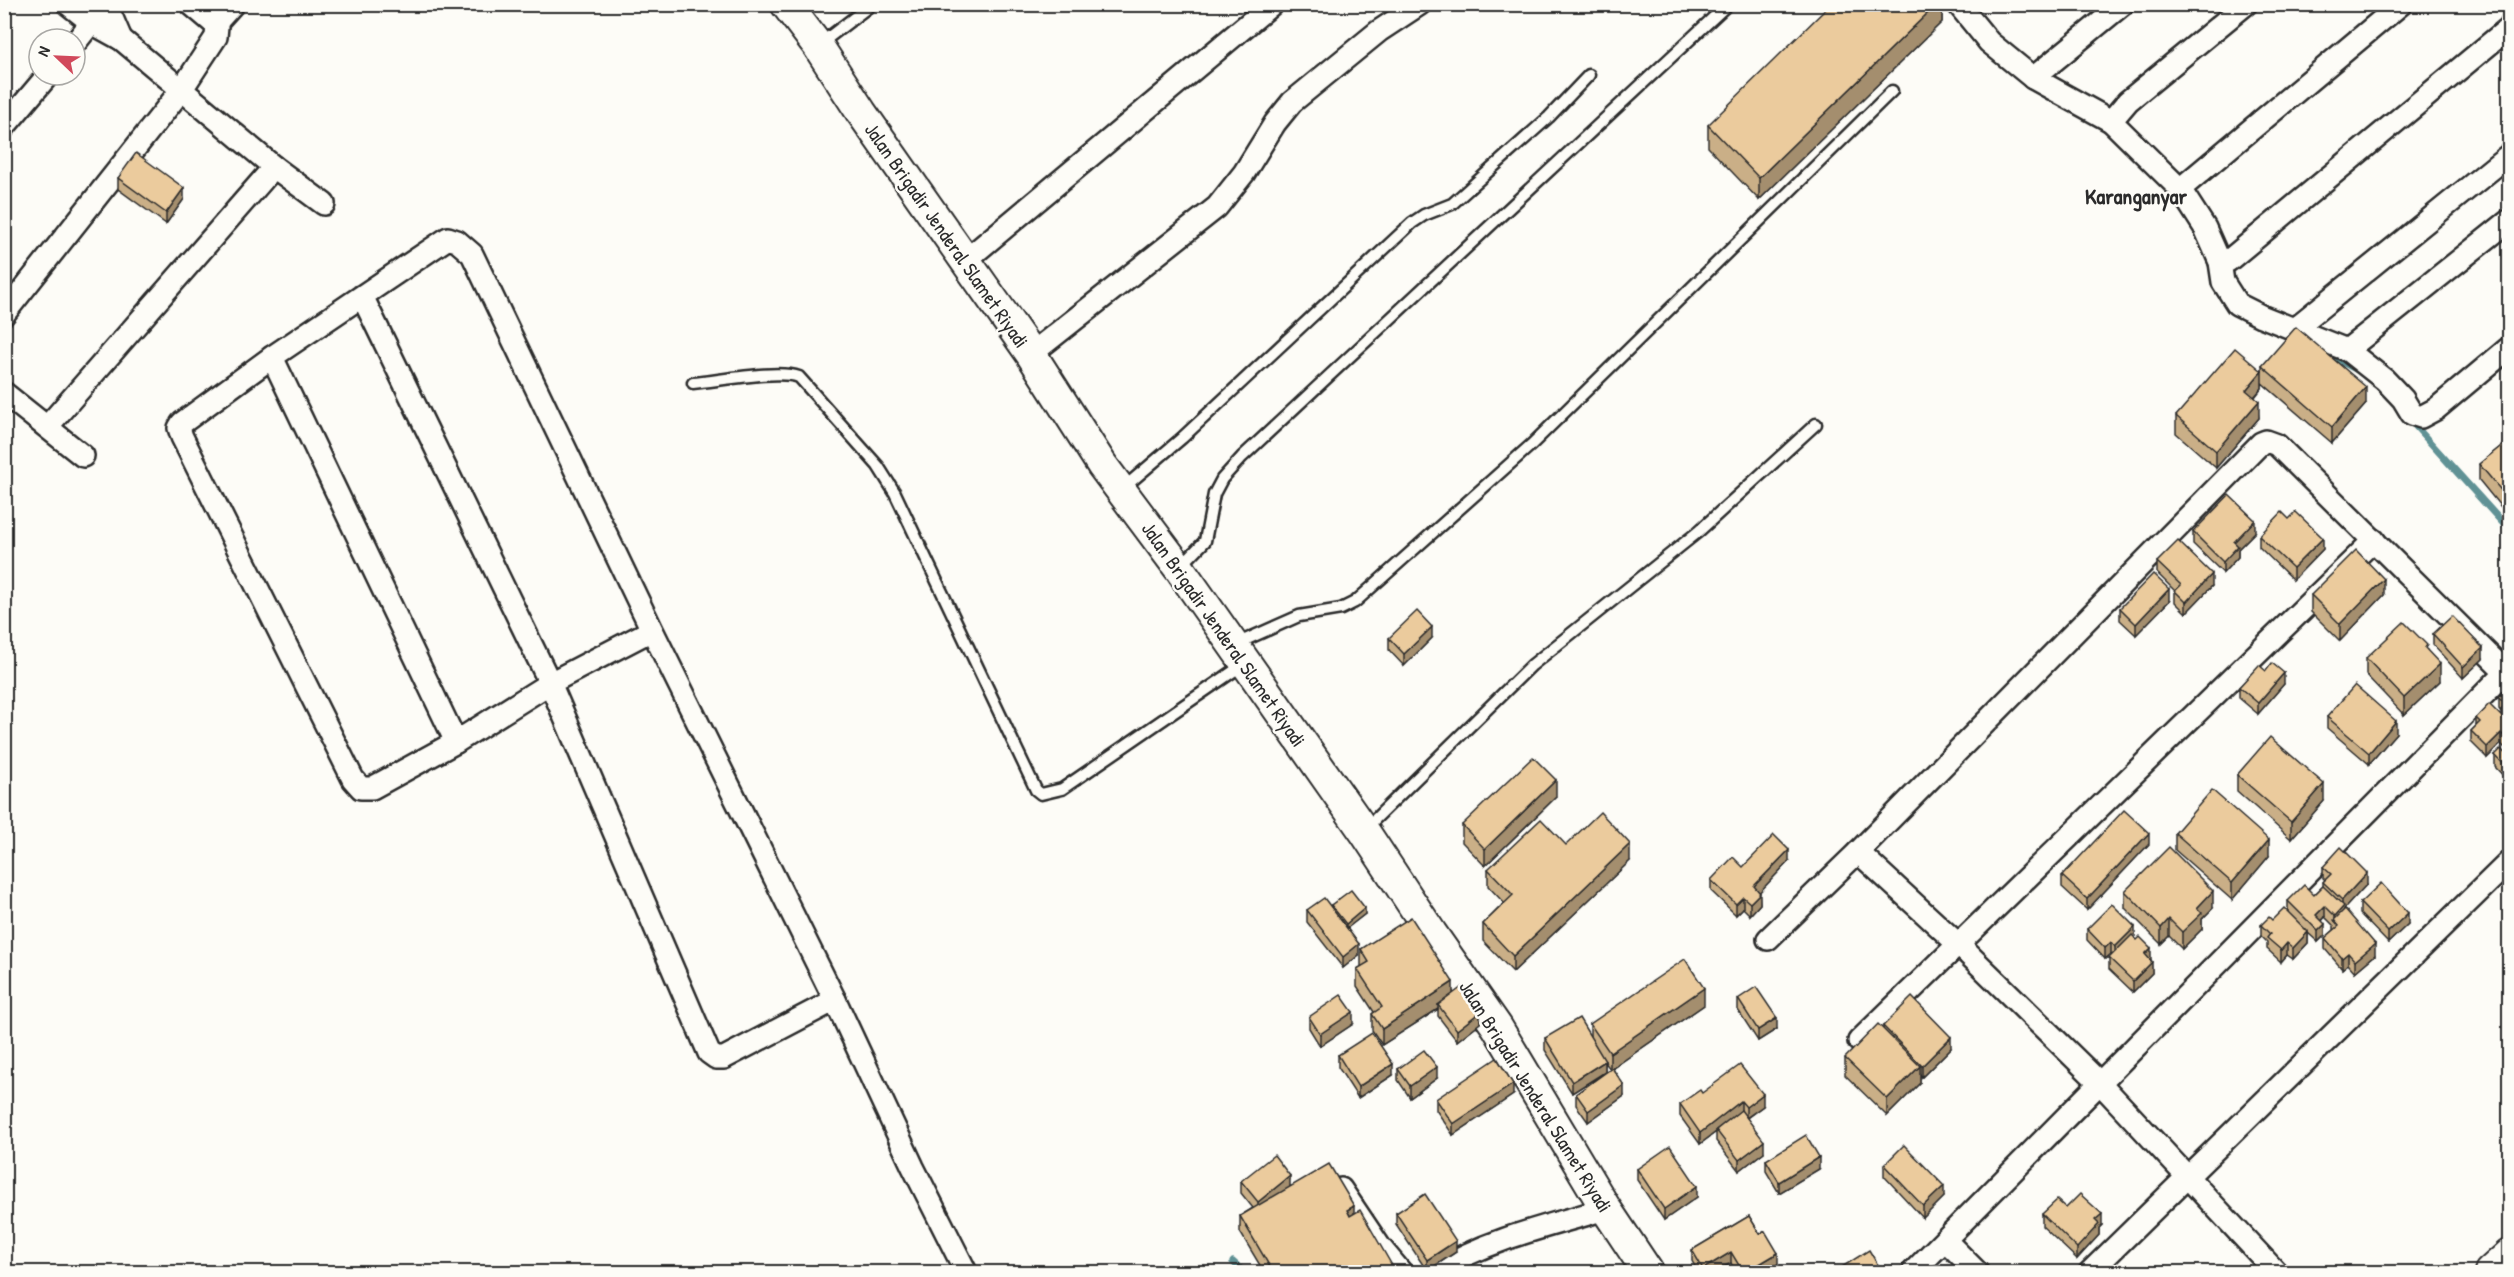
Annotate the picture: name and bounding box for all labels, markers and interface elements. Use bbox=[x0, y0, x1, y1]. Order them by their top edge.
north arrow bbox=[27, 27, 87, 87]
text: N bbox=[31, 42, 55, 59]
street label: Jalan Brigadir Jenderal Slamet Riyadi bbox=[859, 117, 1035, 353]
district label: Karanganyar bbox=[2085, 181, 2187, 212]
street label: Jalan Brigadir Jenderal Slamet Riyadi bbox=[1136, 516, 1312, 752]
street label: Jalan Brigadir Jenderal Slamet Riyadi bbox=[1453, 975, 1619, 1217]

